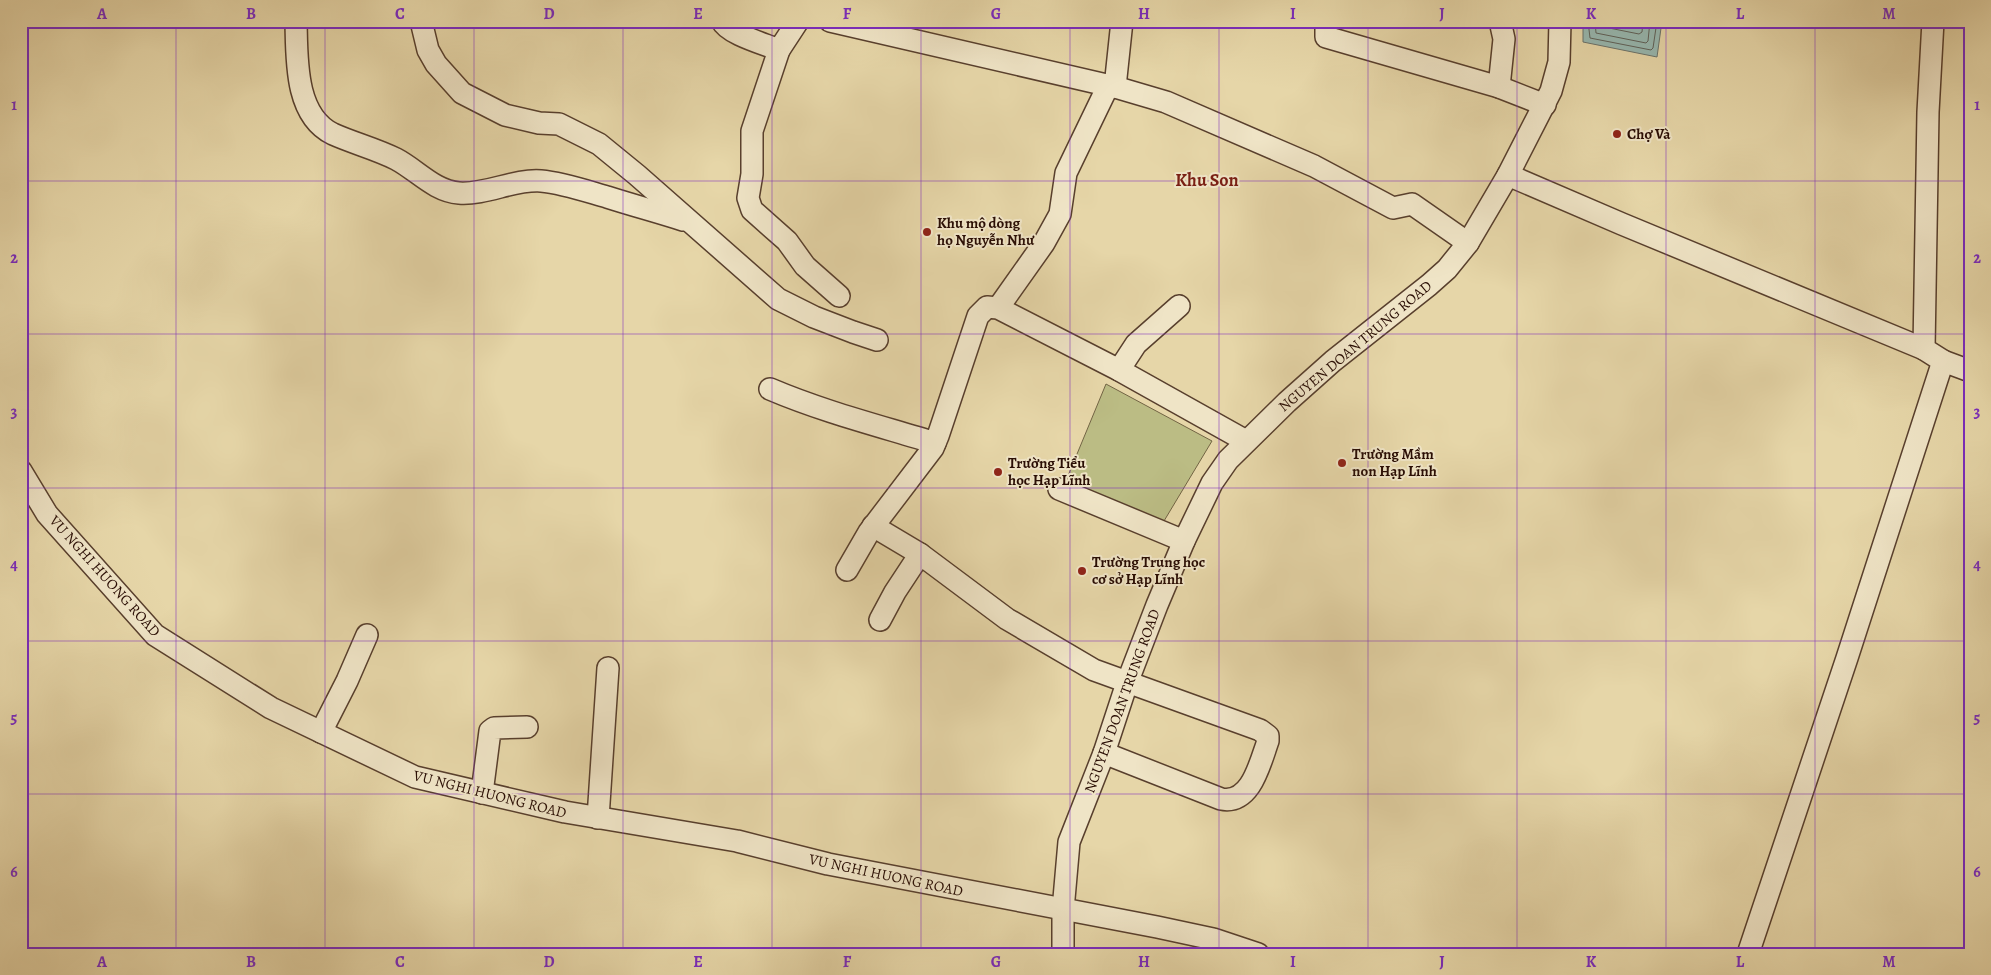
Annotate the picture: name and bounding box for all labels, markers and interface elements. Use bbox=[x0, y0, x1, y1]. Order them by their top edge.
text: A bbox=[96, 3, 108, 25]
text: B bbox=[246, 3, 256, 25]
text: C bbox=[395, 3, 405, 25]
text: D bbox=[543, 3, 555, 25]
text: E bbox=[693, 3, 703, 25]
text: F bbox=[843, 3, 852, 25]
text: G bbox=[991, 3, 1001, 25]
text: H bbox=[1138, 3, 1150, 25]
text: I bbox=[1290, 3, 1296, 25]
text: J bbox=[1439, 3, 1445, 25]
text: K bbox=[1586, 3, 1597, 25]
text: L bbox=[1736, 3, 1745, 25]
text: M bbox=[1882, 3, 1896, 25]
text: 1 bbox=[11, 94, 17, 116]
text: 1 bbox=[1974, 94, 1980, 116]
place label: Chợ Và bbox=[1627, 124, 1671, 144]
marker: Chợ Và bbox=[1611, 128, 1623, 140]
district label: Khu Son bbox=[1175, 168, 1239, 192]
place label: Khu mộ dòng họ Nguyễn Như bbox=[937, 213, 1035, 250]
marker: Khu mộ dòng họ Nguyễn Như bbox=[921, 226, 933, 238]
text: 2 bbox=[10, 247, 18, 269]
text: 2 bbox=[1973, 247, 1981, 269]
street label: NGUYEN DOAN TRUNG ROAD bbox=[1274, 276, 1436, 416]
text: 3 bbox=[11, 401, 18, 423]
text: 3 bbox=[1974, 401, 1981, 423]
place label: Trường Mầm non Hạp Lĩnh bbox=[1352, 444, 1437, 481]
place label: Trường Tiểu học Hạp Lĩnh bbox=[1008, 453, 1091, 490]
marker: Trường Mầm non Hạp Lĩnh bbox=[1336, 457, 1348, 469]
marker: Trường Tiểu học Hạp Lĩnh bbox=[992, 466, 1004, 478]
street label: VU NGHI HUONG ROAD bbox=[44, 510, 165, 641]
place label: Trường Trung học cơ sở Hạp Lĩnh bbox=[1092, 552, 1205, 589]
text: 4 bbox=[10, 554, 18, 576]
text: 4 bbox=[1973, 554, 1981, 576]
marker: Trường Trung học cơ sở Hạp Lĩnh bbox=[1076, 565, 1088, 577]
street label: NGUYEN DOAN TRUNG ROAD bbox=[1079, 606, 1165, 796]
text: 5 bbox=[11, 707, 18, 729]
text: 5 bbox=[1974, 707, 1981, 729]
street label: VU NGHI HUONG ROAD bbox=[410, 765, 569, 823]
street label: VU NGHI HUONG ROAD bbox=[806, 849, 965, 901]
text: 6 bbox=[10, 861, 18, 883]
text: 6 bbox=[1973, 861, 1981, 883]
text: A bbox=[96, 951, 108, 973]
text: B bbox=[246, 951, 256, 973]
text: C bbox=[395, 951, 405, 973]
text: D bbox=[543, 951, 555, 973]
text: E bbox=[693, 951, 703, 973]
text: F bbox=[843, 951, 852, 973]
text: G bbox=[991, 951, 1001, 973]
text: H bbox=[1138, 951, 1150, 973]
text: I bbox=[1290, 951, 1296, 973]
text: J bbox=[1439, 951, 1445, 973]
text: K bbox=[1586, 951, 1597, 973]
text: L bbox=[1736, 951, 1745, 973]
text: M bbox=[1882, 951, 1896, 973]

